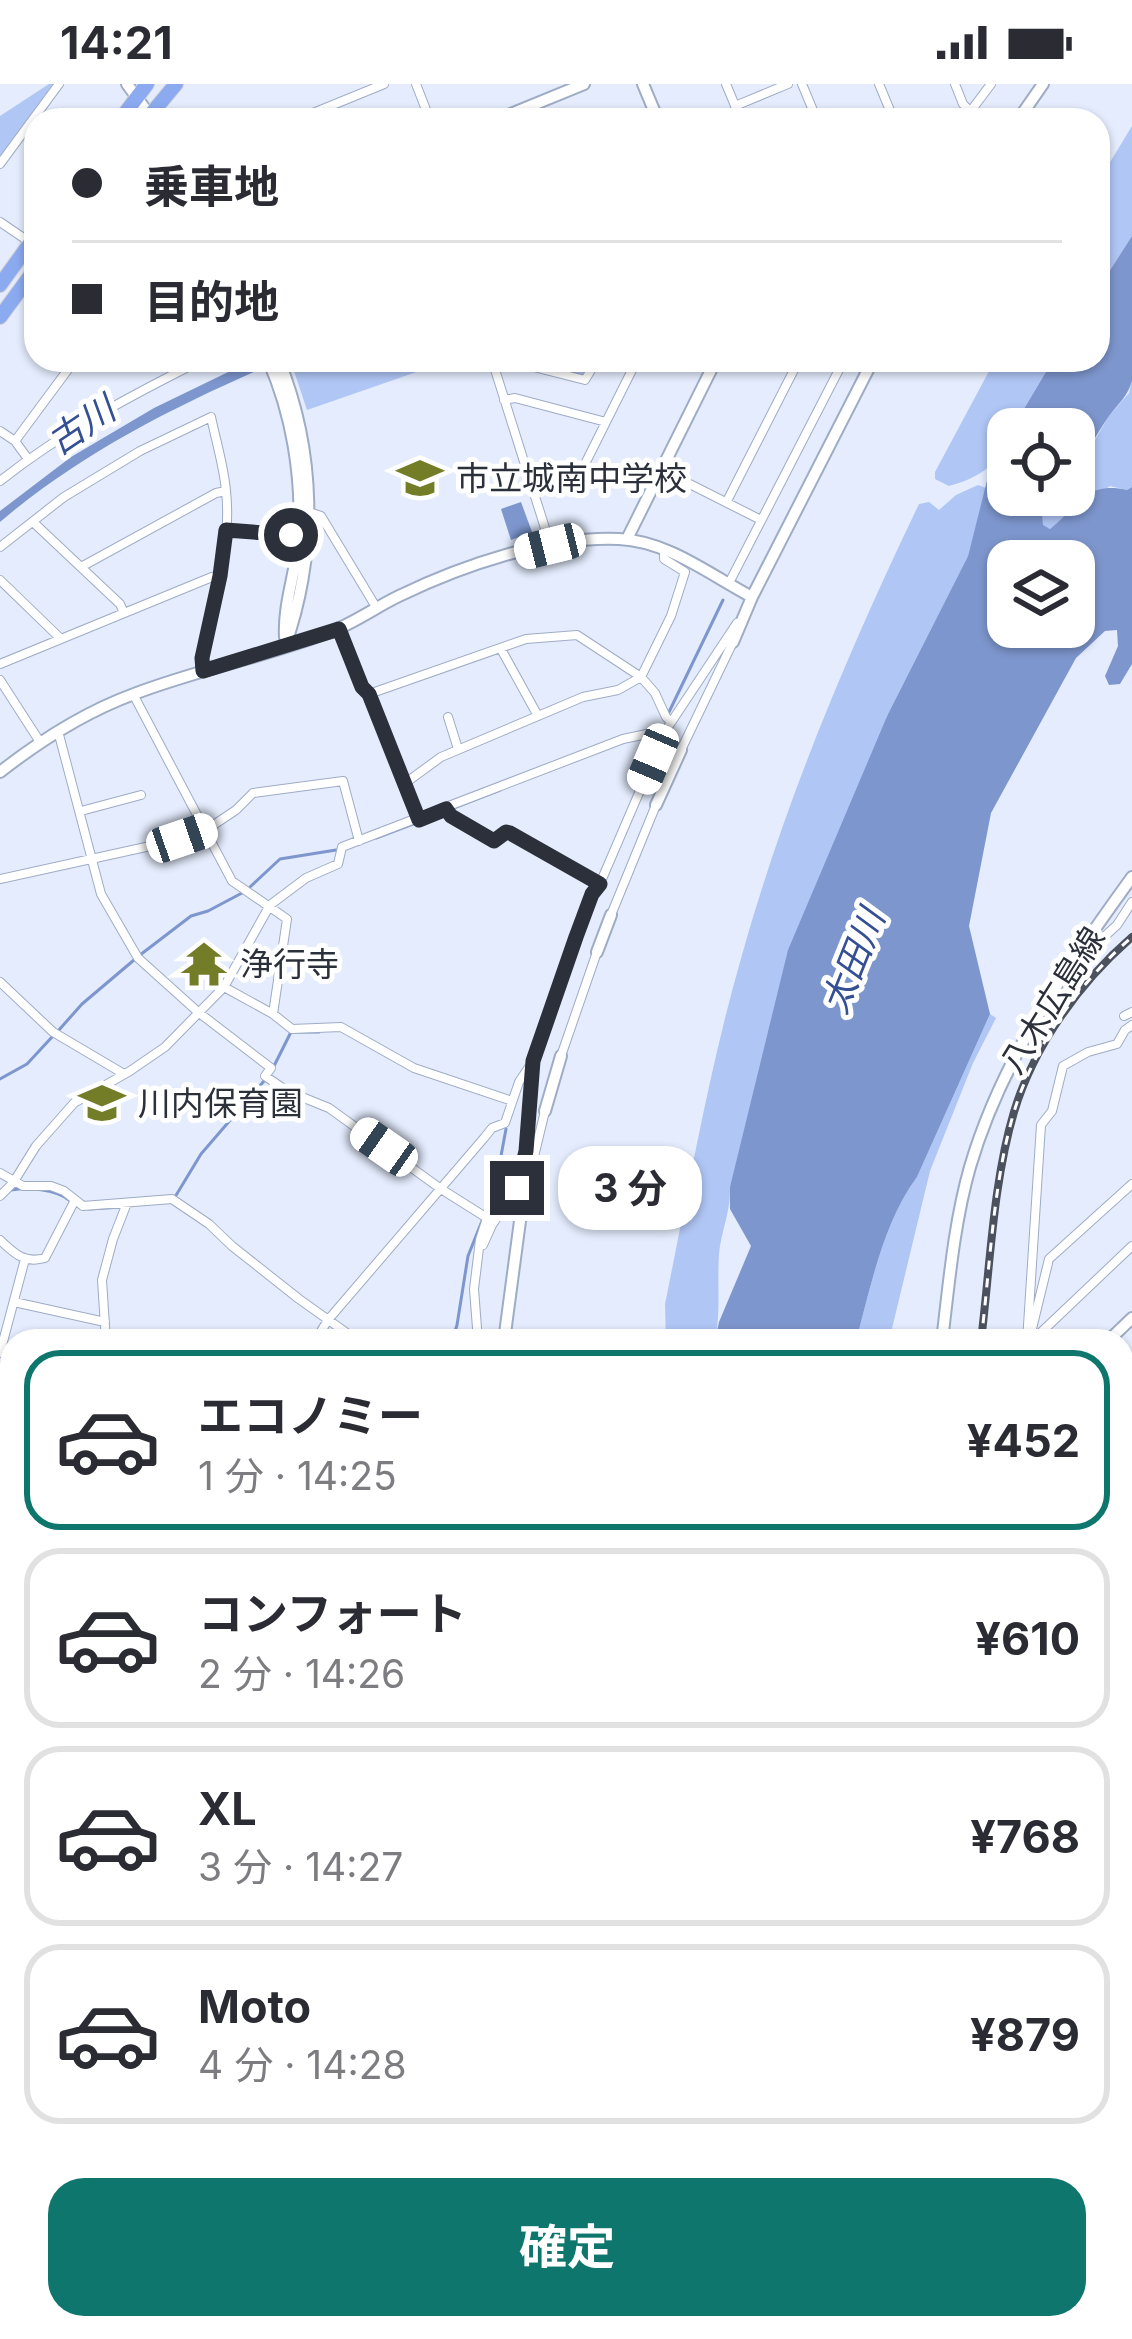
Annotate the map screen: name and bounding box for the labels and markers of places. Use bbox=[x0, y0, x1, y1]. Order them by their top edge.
school or university icon: 市立城南中学校 bbox=[395, 453, 445, 503]
place label: 市立城南中学校 bbox=[456, 458, 687, 498]
temple icon: 浄行寺 bbox=[179, 939, 229, 989]
place label: 浄行寺 bbox=[240, 944, 339, 984]
school or university icon: 川内保育園 bbox=[77, 1078, 127, 1128]
place label: 川内保育園 bbox=[138, 1083, 303, 1123]

